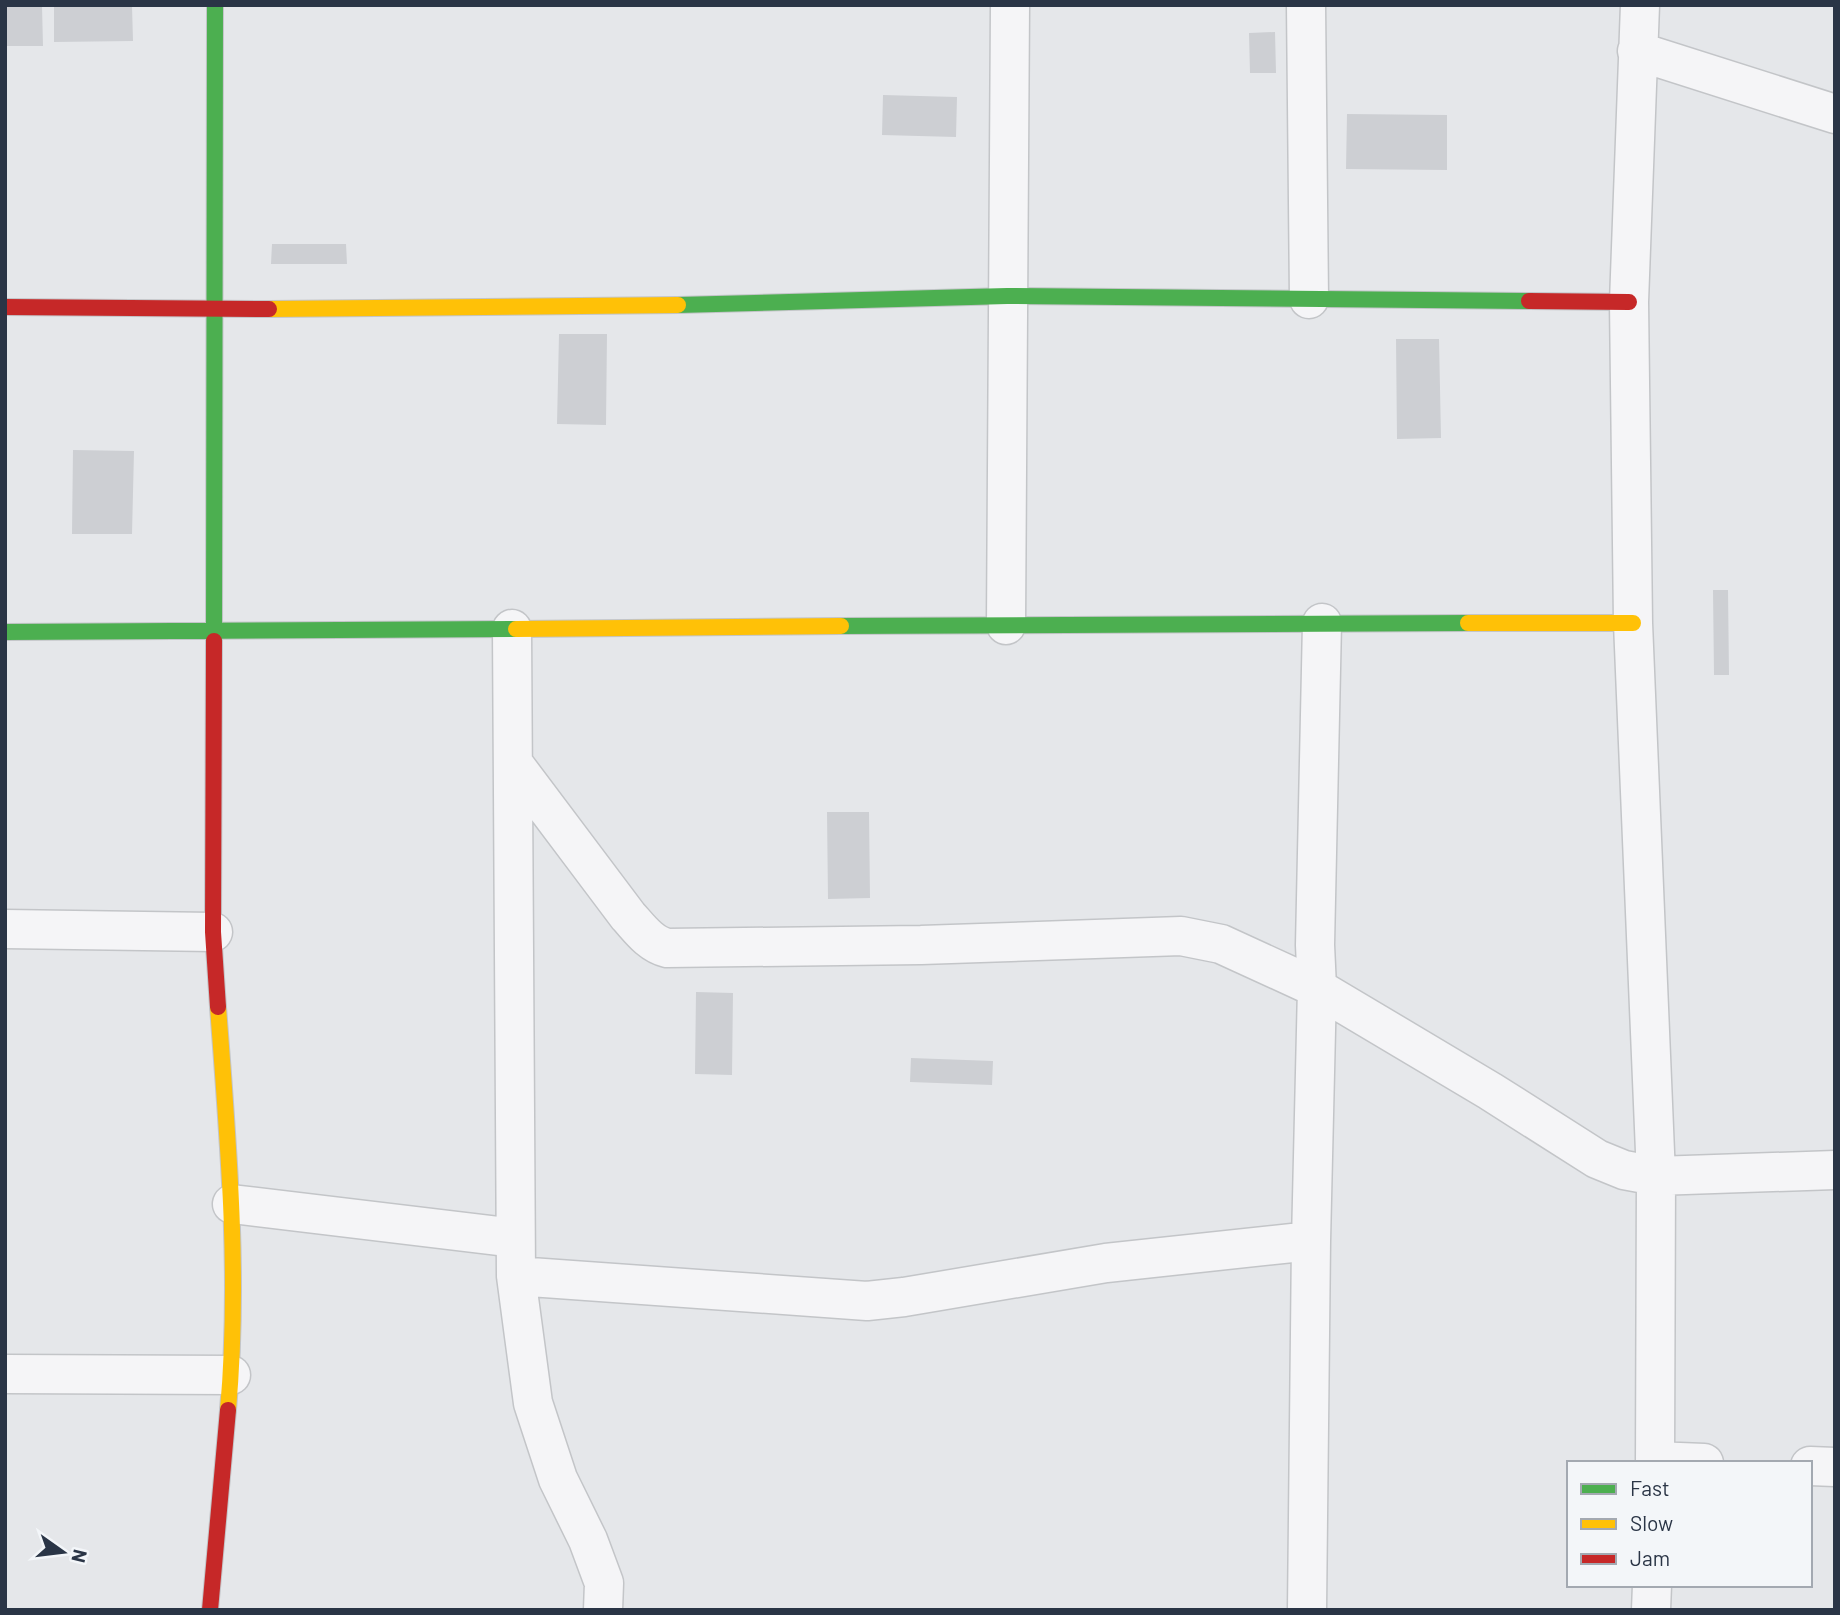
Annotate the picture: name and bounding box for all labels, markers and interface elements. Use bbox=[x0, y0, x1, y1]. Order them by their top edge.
legend bbox=[1567, 1461, 1812, 1587]
text: Fast bbox=[1630, 1475, 1670, 1500]
text: Slow bbox=[1630, 1510, 1673, 1535]
north arrow bbox=[28, 1517, 98, 1587]
text: Jam bbox=[1630, 1545, 1670, 1570]
text: N bbox=[67, 1547, 93, 1565]

